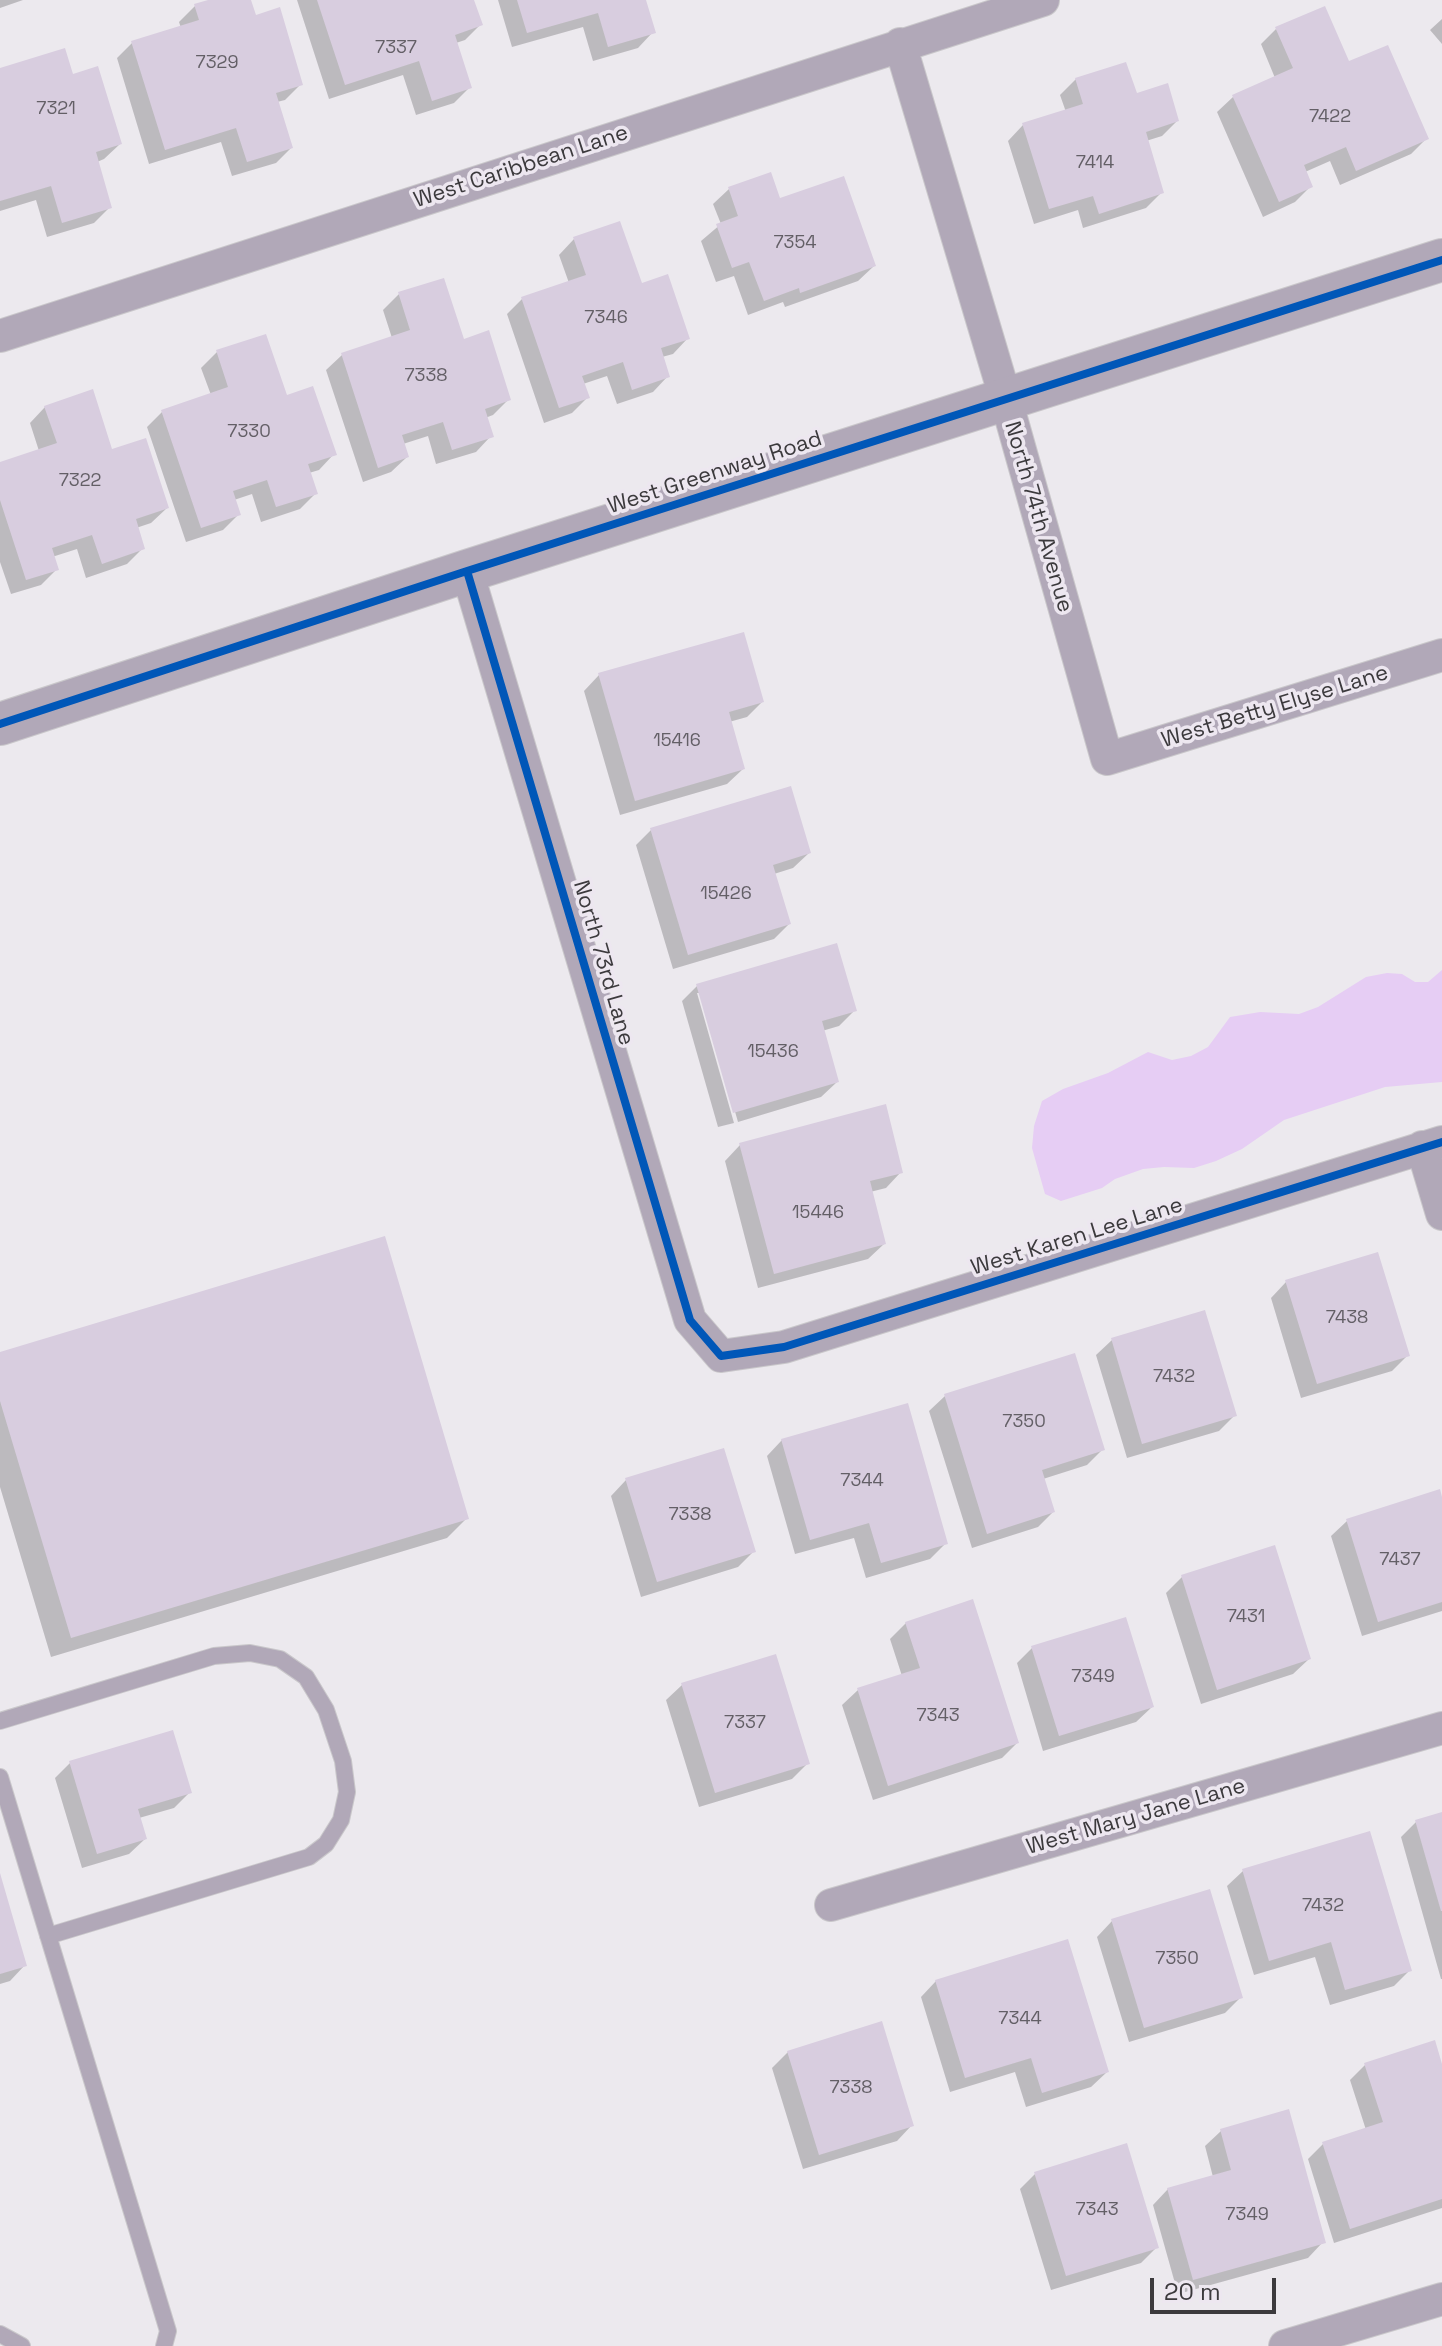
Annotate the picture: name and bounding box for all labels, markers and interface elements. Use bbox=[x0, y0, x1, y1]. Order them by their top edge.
house number: 7337 bbox=[375, 37, 417, 59]
house number: 7329 bbox=[196, 52, 238, 74]
house number: 7321 bbox=[36, 98, 76, 120]
house number: 7422 bbox=[1309, 106, 1351, 128]
street label: West Caribbean Lane bbox=[410, 120, 632, 214]
house number: 7414 bbox=[1076, 152, 1114, 174]
house number: 7354 bbox=[773, 232, 817, 254]
house number: 7346 bbox=[584, 307, 628, 329]
house number: 7338 bbox=[404, 365, 448, 387]
street label: North 74th Avenue bbox=[998, 418, 1078, 616]
house number: 7330 bbox=[227, 421, 271, 443]
street label: West Greenway Road bbox=[604, 426, 826, 520]
house number: 7322 bbox=[59, 470, 101, 492]
street label: West Betty Elyse Lane bbox=[1158, 660, 1392, 754]
house number: 15416 bbox=[653, 730, 701, 752]
street label: North 73rd Lane bbox=[567, 877, 639, 1049]
house number: 15426 bbox=[700, 883, 752, 905]
house number: 15436 bbox=[747, 1041, 799, 1063]
street label: West Karen Lee Lane bbox=[968, 1192, 1186, 1282]
house number: 15446 bbox=[792, 1202, 844, 1224]
house number: 7438 bbox=[1326, 1307, 1368, 1329]
house number: 7432 bbox=[1153, 1366, 1195, 1388]
house number: 7350 bbox=[1002, 1411, 1046, 1433]
house number: 7344 bbox=[840, 1470, 884, 1492]
house number: 7338 bbox=[668, 1504, 712, 1526]
house number: 7437 bbox=[1379, 1549, 1421, 1571]
house number: 7431 bbox=[1227, 1606, 1265, 1628]
house number: 7349 bbox=[1071, 1666, 1115, 1688]
house number: 7343 bbox=[916, 1705, 960, 1727]
house number: 7337 bbox=[724, 1712, 766, 1734]
street label: West Mary Jane Lane bbox=[1023, 1773, 1249, 1861]
house number: 7432 bbox=[1302, 1895, 1344, 1917]
house number: 7350 bbox=[1155, 1948, 1199, 1970]
house number: 7344 bbox=[998, 2008, 1042, 2030]
house number: 7338 bbox=[829, 2077, 873, 2099]
house number: 7343 bbox=[1075, 2199, 1119, 2221]
house number: 7349 bbox=[1225, 2204, 1269, 2226]
scale bar bbox=[1154, 2262, 1280, 2312]
text: 20 m bbox=[1164, 2276, 1221, 2307]

